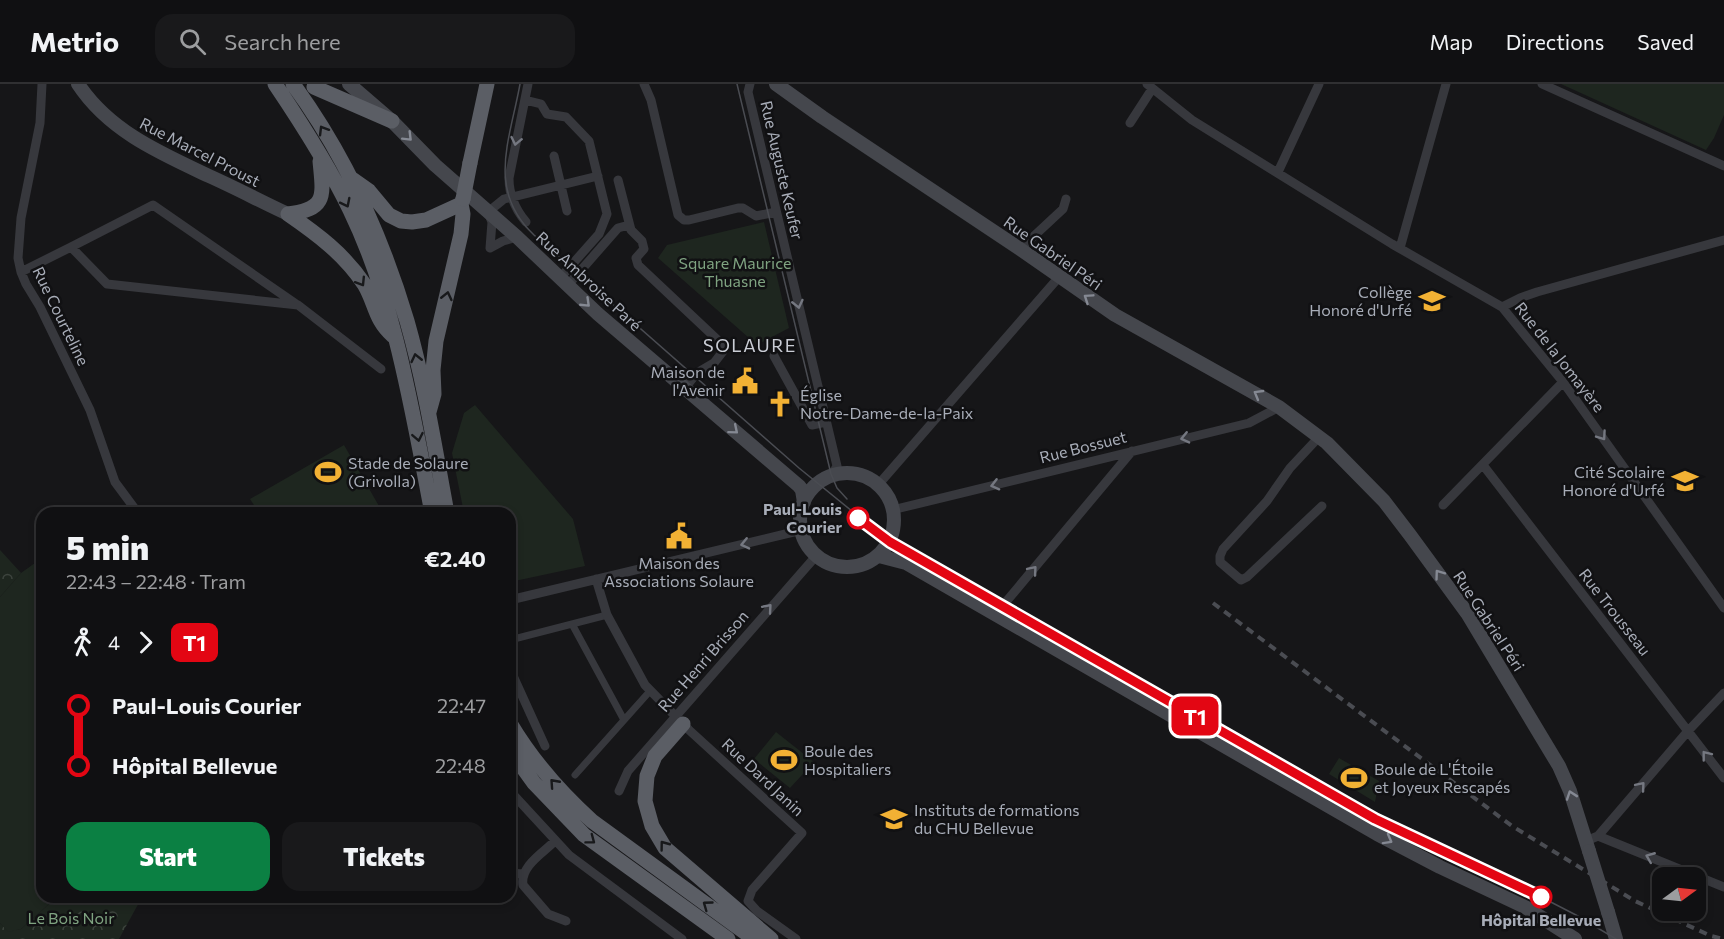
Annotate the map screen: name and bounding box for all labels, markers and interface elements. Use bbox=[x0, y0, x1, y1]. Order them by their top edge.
search box bbox=[155, 14, 575, 68]
text: Metrio bbox=[30, 24, 119, 58]
icon: search bbox=[176, 25, 209, 58]
text: Search here bbox=[224, 28, 341, 55]
text: Map bbox=[1430, 29, 1473, 54]
text: Directions bbox=[1506, 29, 1604, 54]
text: Saved bbox=[1637, 29, 1694, 54]
street label: Rue Auguste Keufer bbox=[757, 99, 808, 242]
street label: Rue Marcel Proust bbox=[137, 113, 264, 190]
one-way arrow bbox=[319, 126, 330, 136]
one-way arrow bbox=[400, 130, 411, 141]
one-way arrow bbox=[510, 135, 523, 145]
one-way arrow bbox=[339, 197, 350, 208]
street label: Rue Gabriel Péri bbox=[1001, 212, 1106, 293]
street label: Rue Ambroise Paré bbox=[533, 227, 646, 334]
park label: Square Maurice Thuasne bbox=[679, 253, 791, 290]
street label: Rue Courteline bbox=[29, 263, 94, 368]
one-way arrow bbox=[354, 275, 365, 286]
place label: Collège Honoré d'Urfé bbox=[1309, 282, 1412, 319]
school or university icon: Collège Honoré d'Urfé bbox=[1417, 286, 1447, 316]
one-way arrow bbox=[439, 291, 452, 301]
one-way arrow bbox=[1084, 294, 1095, 305]
one-way arrow bbox=[579, 295, 590, 306]
street label: Rue de la Jomayère bbox=[1511, 298, 1609, 416]
one-way arrow bbox=[791, 299, 804, 309]
district label: SOLAURE bbox=[703, 334, 797, 356]
one-way arrow bbox=[410, 353, 423, 363]
place label: Maison de l'Avenir bbox=[651, 362, 726, 399]
public building icon: Maison de l'Avenir bbox=[730, 366, 760, 396]
place label: Église Notre-Dame-de-la-Paix bbox=[800, 385, 974, 422]
church icon: Église Notre-Dame-de-la-Paix bbox=[765, 389, 795, 419]
one-way arrow bbox=[1254, 390, 1264, 401]
one-way arrow bbox=[727, 423, 738, 434]
street label: Rue Bossuet bbox=[1037, 426, 1129, 467]
one-way arrow bbox=[1595, 430, 1606, 441]
one-way arrow bbox=[1180, 431, 1190, 444]
one-way arrow bbox=[410, 432, 423, 442]
place label: Stade de Solaure (Grivolla) bbox=[348, 453, 469, 490]
sports icon: Stade de Solaure (Grivolla) bbox=[313, 457, 343, 487]
place label: Cité Scolaire Honoré d'Urfé bbox=[1562, 462, 1665, 499]
school or university icon: Cité Scolaire Honoré d'Urfé bbox=[1670, 466, 1700, 496]
one-way arrow bbox=[991, 477, 1001, 490]
place label: Paul-Louis Courier bbox=[763, 499, 842, 536]
marker: Paul-Louis Courier bbox=[847, 507, 869, 529]
public building icon: Maison des Associations Solaure bbox=[664, 521, 694, 551]
text: 5 min bbox=[66, 526, 149, 567]
one-way arrow bbox=[740, 536, 750, 549]
text: €2.40 bbox=[424, 545, 486, 572]
place label: Maison des Associations Solaure bbox=[604, 553, 754, 590]
street label: Rue Trousseau bbox=[1576, 565, 1655, 659]
one-way arrow bbox=[1025, 566, 1036, 577]
street label: Rue Gabriel Péri bbox=[1450, 567, 1529, 674]
text: 22:43 – 22:48 · Tram bbox=[66, 569, 246, 593]
one-way arrow bbox=[1435, 570, 1446, 581]
one-way arrow bbox=[761, 604, 772, 615]
street label: Rue Henri Brisson bbox=[653, 606, 752, 715]
icon: walk bbox=[66, 626, 99, 659]
icon: forward bbox=[129, 626, 162, 659]
text: 4 bbox=[108, 630, 120, 654]
text: T1 bbox=[183, 630, 206, 655]
text: Paul-Louis Courier bbox=[112, 692, 301, 719]
text: 22:47 bbox=[437, 693, 486, 717]
line badge: T1 bbox=[1168, 696, 1222, 736]
text: T1 bbox=[1183, 704, 1207, 729]
street label: Rue Dard Janin bbox=[718, 734, 808, 819]
place label: Boule des Hospitaliers bbox=[804, 741, 891, 778]
sports icon: Boule des Hospitaliers bbox=[769, 745, 799, 775]
one-way arrow bbox=[1702, 750, 1713, 761]
text: Hôpital Bellevue bbox=[112, 752, 277, 779]
text: 22:48 bbox=[435, 753, 486, 777]
place label: Boule de L'Étoile et Joyeux Rescapés bbox=[1374, 759, 1510, 796]
sports icon: Boule de L'Étoile et Joyeux Rescapés bbox=[1339, 763, 1369, 793]
one-way arrow bbox=[550, 780, 561, 790]
one-way arrow bbox=[1634, 782, 1645, 793]
one-way arrow bbox=[1565, 791, 1578, 801]
place label: Instituts de formations du CHU Bellevue bbox=[914, 800, 1080, 837]
school or university icon: Instituts de formations du CHU Bellevue bbox=[879, 804, 909, 834]
button: Start bbox=[66, 822, 270, 891]
button: Tickets bbox=[282, 822, 486, 891]
one-way arrow bbox=[584, 832, 595, 843]
one-way arrow bbox=[1382, 832, 1392, 844]
one-way arrow bbox=[660, 841, 671, 852]
one-way arrow bbox=[1645, 852, 1656, 864]
north arrow bbox=[1652, 867, 1706, 921]
map controls bbox=[1652, 867, 1706, 921]
marker: Hôpital Bellevue bbox=[1530, 886, 1552, 908]
one-way arrow bbox=[702, 901, 713, 912]
park label: Le Bois Noir bbox=[27, 908, 115, 927]
place label: Hôpital Bellevue bbox=[1481, 910, 1601, 929]

